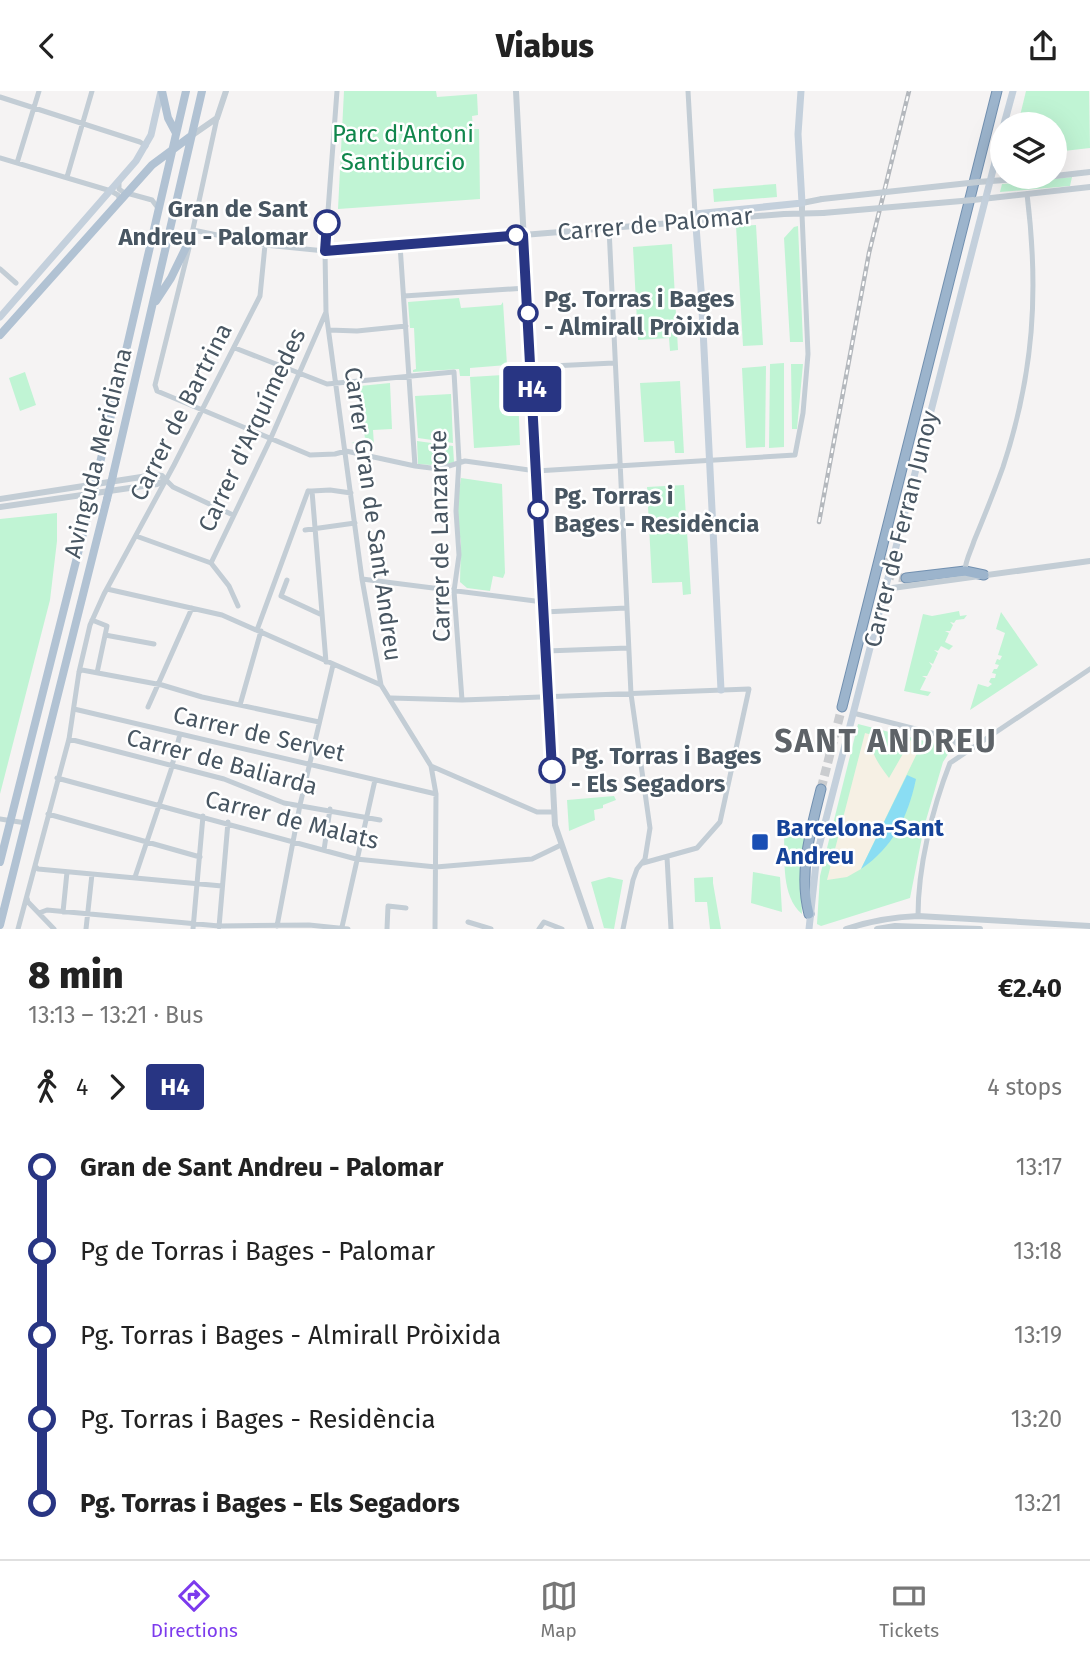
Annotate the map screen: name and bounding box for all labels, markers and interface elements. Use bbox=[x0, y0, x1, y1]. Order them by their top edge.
icon: back bbox=[28, 27, 66, 65]
text: Viabus bbox=[496, 27, 594, 65]
icon: share bbox=[1024, 27, 1062, 65]
map controls bbox=[990, 112, 1067, 189]
button: layers bbox=[990, 112, 1067, 189]
park label: Parc d'Antoni Santiburcio bbox=[332, 120, 474, 176]
place label: Gran de Sant Andreu - Palomar bbox=[117, 195, 309, 251]
street label: Carrer de Palomar bbox=[556, 201, 754, 246]
marker: Gran de Sant Andreu - Palomar bbox=[314, 210, 340, 236]
unlabelled marker bbox=[506, 225, 526, 245]
place label: Pg. Torras i Bages - Almirall Pròixida bbox=[544, 285, 740, 341]
marker: Pg. Torras i Bages - Almirall Pròixida bbox=[518, 303, 538, 323]
street label: Carrer de Bartrina bbox=[124, 319, 238, 505]
street label: Carrer d'Arquímedes bbox=[193, 324, 311, 536]
street label: Avinguda Meridiana bbox=[58, 345, 138, 561]
street label: Carrer Gran de Sant Andreu bbox=[338, 365, 408, 663]
line badge: H4 bbox=[500, 366, 564, 412]
text: H4 bbox=[517, 375, 547, 403]
street label: Carrer de Ferran Junoy bbox=[858, 408, 944, 650]
street label: Carrer de Lanzarote bbox=[424, 430, 456, 642]
place label: Pg. Torras i Bages - Residència bbox=[554, 482, 759, 538]
marker: Pg. Torras i Bages - Residència bbox=[528, 500, 548, 520]
street label: Carrer de Servet bbox=[170, 701, 348, 767]
district label: SANT ANDREU bbox=[774, 722, 998, 760]
street label: Carrer de Baliarda bbox=[123, 723, 321, 801]
place label: Pg. Torras i Bages - Els Segadors bbox=[571, 742, 762, 798]
marker: Pg. Torras i Bages - Els Segadors bbox=[539, 757, 565, 783]
street label: Carrer de Malats bbox=[202, 785, 382, 855]
place label: Barcelona-Sant Andreu bbox=[775, 814, 945, 870]
marker: Barcelona-Sant Andreu bbox=[750, 832, 770, 852]
text: 8 min bbox=[28, 952, 124, 998]
text: €2.40 bbox=[998, 973, 1062, 1004]
text: 13:13 – 13:21 · Bus bbox=[28, 1001, 203, 1029]
icon: walk bbox=[28, 1068, 66, 1106]
icon: forward bbox=[98, 1068, 136, 1106]
text: 4 bbox=[76, 1073, 88, 1101]
text: H4 bbox=[160, 1073, 190, 1101]
text: 4 stops bbox=[987, 1073, 1062, 1101]
text: Gran de Sant Andreu - Palomar bbox=[80, 1152, 444, 1183]
text: 13:17 bbox=[1016, 1153, 1062, 1181]
text: Pg de Torras i Bages - Palomar bbox=[80, 1236, 435, 1267]
text: 13:18 bbox=[1013, 1237, 1062, 1265]
text: Pg. Torras i Bages - Almirall Pròixida bbox=[80, 1320, 501, 1351]
text: 13:19 bbox=[1014, 1321, 1062, 1349]
text: Pg. Torras i Bages - Residència bbox=[80, 1404, 436, 1435]
text: 13:20 bbox=[1011, 1405, 1062, 1433]
text: Pg. Torras i Bages - Els Segadors bbox=[80, 1488, 460, 1519]
text: 13:21 bbox=[1014, 1489, 1062, 1517]
tab: Directions bbox=[151, 1577, 238, 1642]
tab: Map bbox=[540, 1577, 578, 1642]
tab: Tickets bbox=[879, 1577, 939, 1642]

